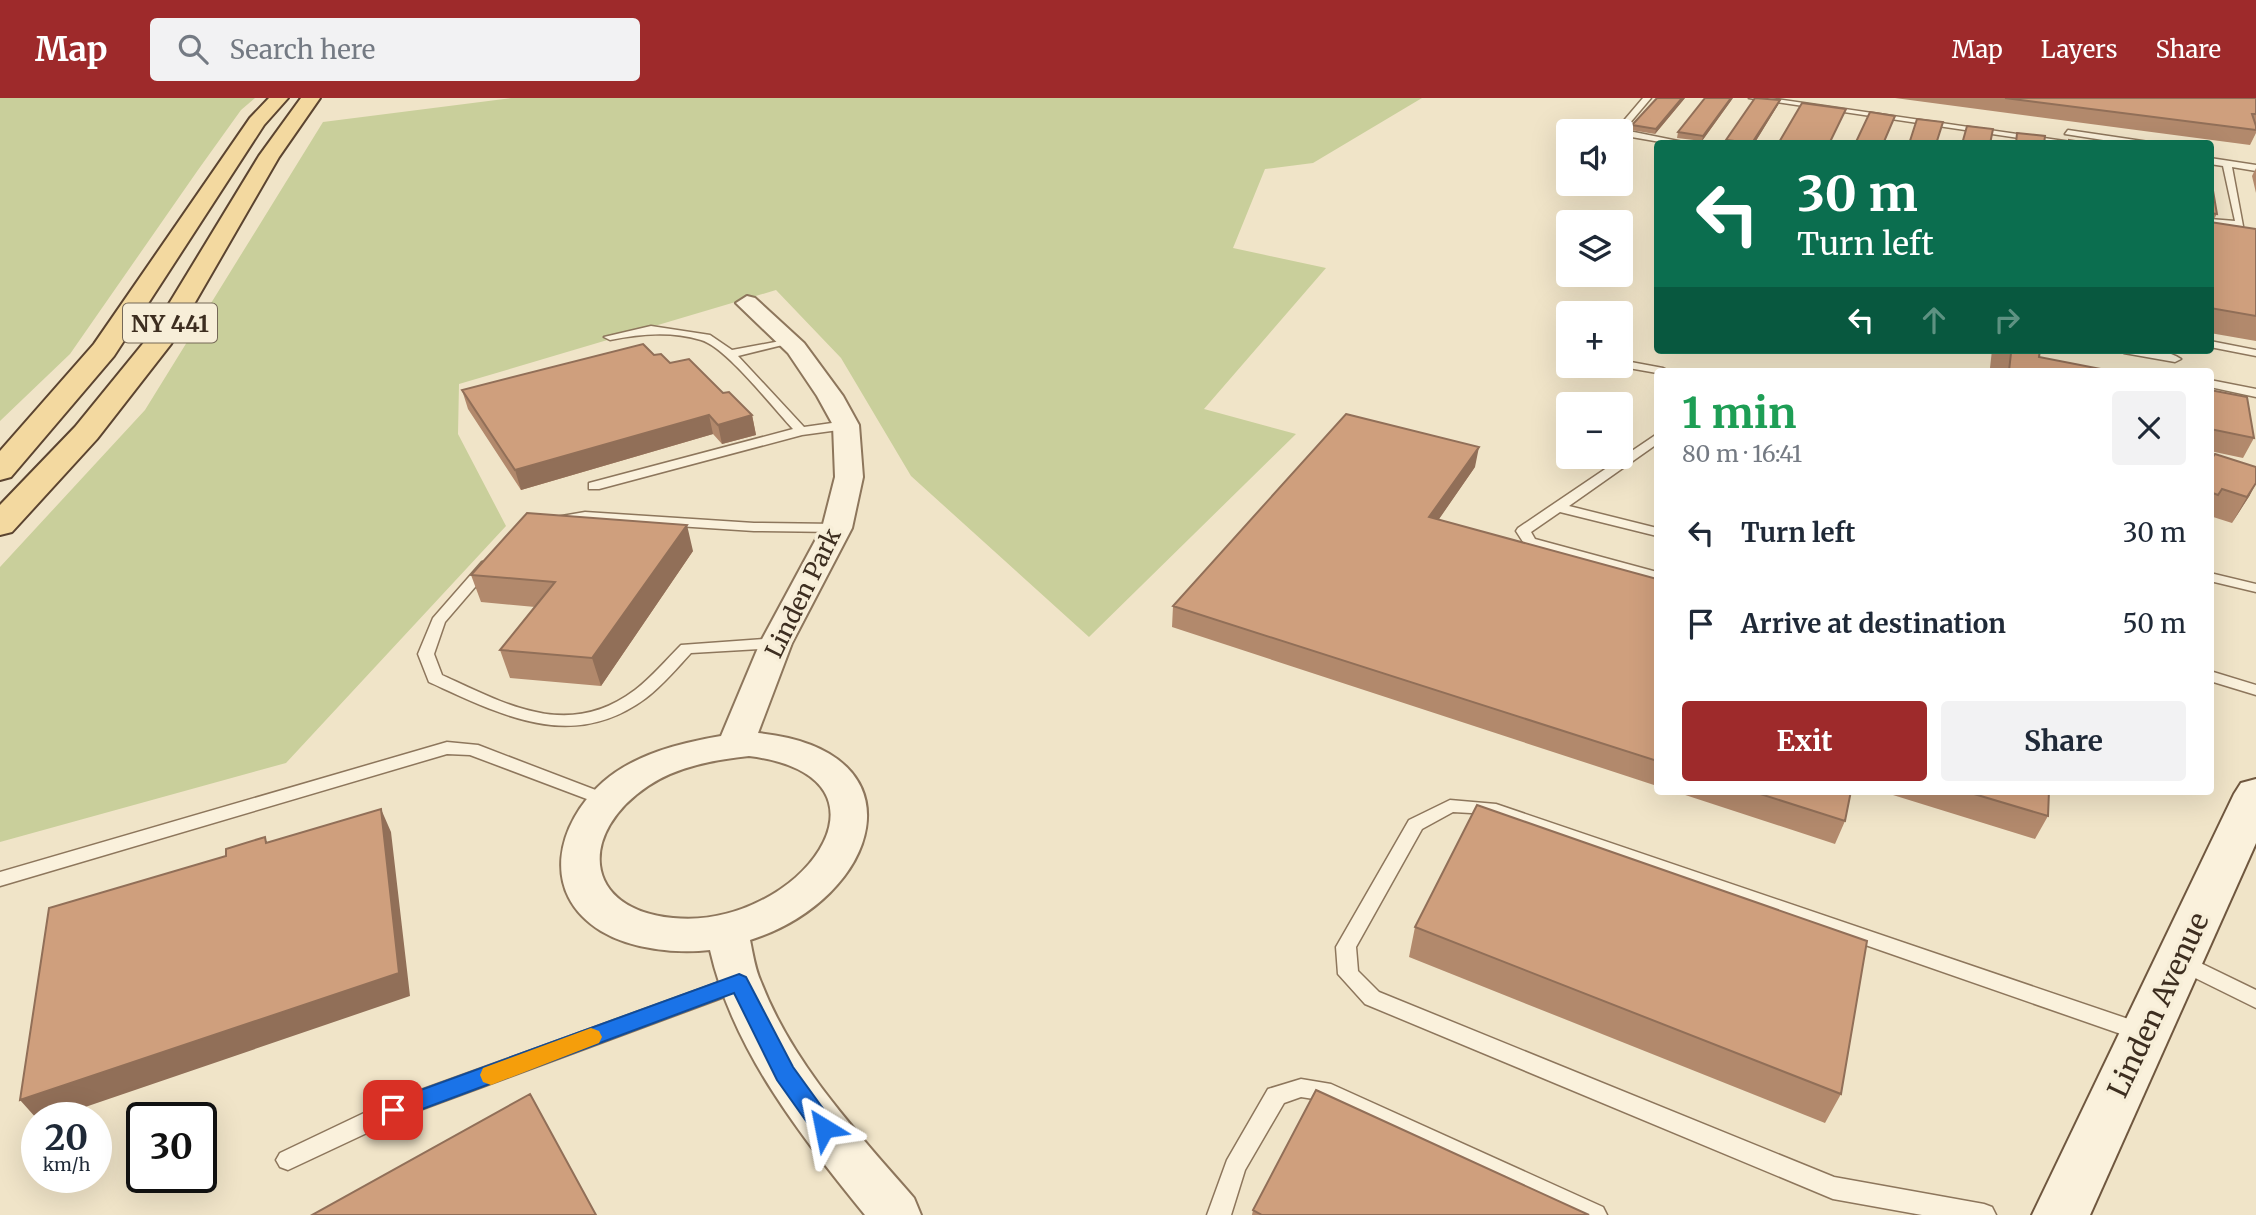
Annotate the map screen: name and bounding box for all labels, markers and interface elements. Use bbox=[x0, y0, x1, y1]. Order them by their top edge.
search box bbox=[150, 18, 640, 81]
text: Map bbox=[35, 29, 108, 70]
icon: search bbox=[174, 30, 212, 68]
text: Search here bbox=[230, 33, 375, 66]
text: Map bbox=[1952, 34, 2003, 65]
text: Layers bbox=[2041, 34, 2117, 65]
text: Share bbox=[2155, 34, 2221, 65]
map controls bbox=[1556, 119, 1633, 469]
button: sound bbox=[1556, 119, 1633, 196]
text: 30 m bbox=[1797, 163, 1918, 224]
icon: left bbox=[1682, 168, 1773, 259]
button: layers bbox=[1556, 210, 1633, 287]
text: Turn left bbox=[1797, 224, 1934, 264]
button: + bbox=[1556, 301, 1633, 378]
icon: left bbox=[1842, 301, 1880, 339]
icon: ahead bbox=[1915, 301, 1953, 339]
icon: right bbox=[1988, 301, 2026, 339]
road number: NY 441 bbox=[123, 304, 217, 342]
text: 1 min bbox=[1682, 387, 1796, 439]
button: close bbox=[2112, 391, 2186, 465]
button: − bbox=[1556, 392, 1633, 469]
text: 80 m · 16:41 bbox=[1682, 439, 1802, 468]
icon: left bbox=[1682, 514, 1720, 552]
text: Turn left bbox=[1741, 516, 1855, 549]
text: 30 m bbox=[2123, 516, 2186, 549]
street label: Linden Park bbox=[758, 522, 848, 663]
icon: arrive bbox=[1682, 605, 1720, 643]
text: Arrive at destination bbox=[1741, 607, 2006, 640]
text: 50 m bbox=[2122, 607, 2186, 640]
button: Exit bbox=[1682, 701, 1927, 781]
button: Share bbox=[1941, 701, 2186, 781]
street label: Linden Avenue bbox=[2099, 907, 2217, 1103]
pin bbox=[363, 1080, 423, 1140]
icon: arrive bbox=[374, 1091, 412, 1129]
position arrow bbox=[787, 1091, 861, 1165]
speed limit sign: 30 bbox=[126, 1102, 217, 1193]
text: 20 bbox=[45, 1116, 88, 1160]
text: km/h bbox=[43, 1153, 90, 1176]

